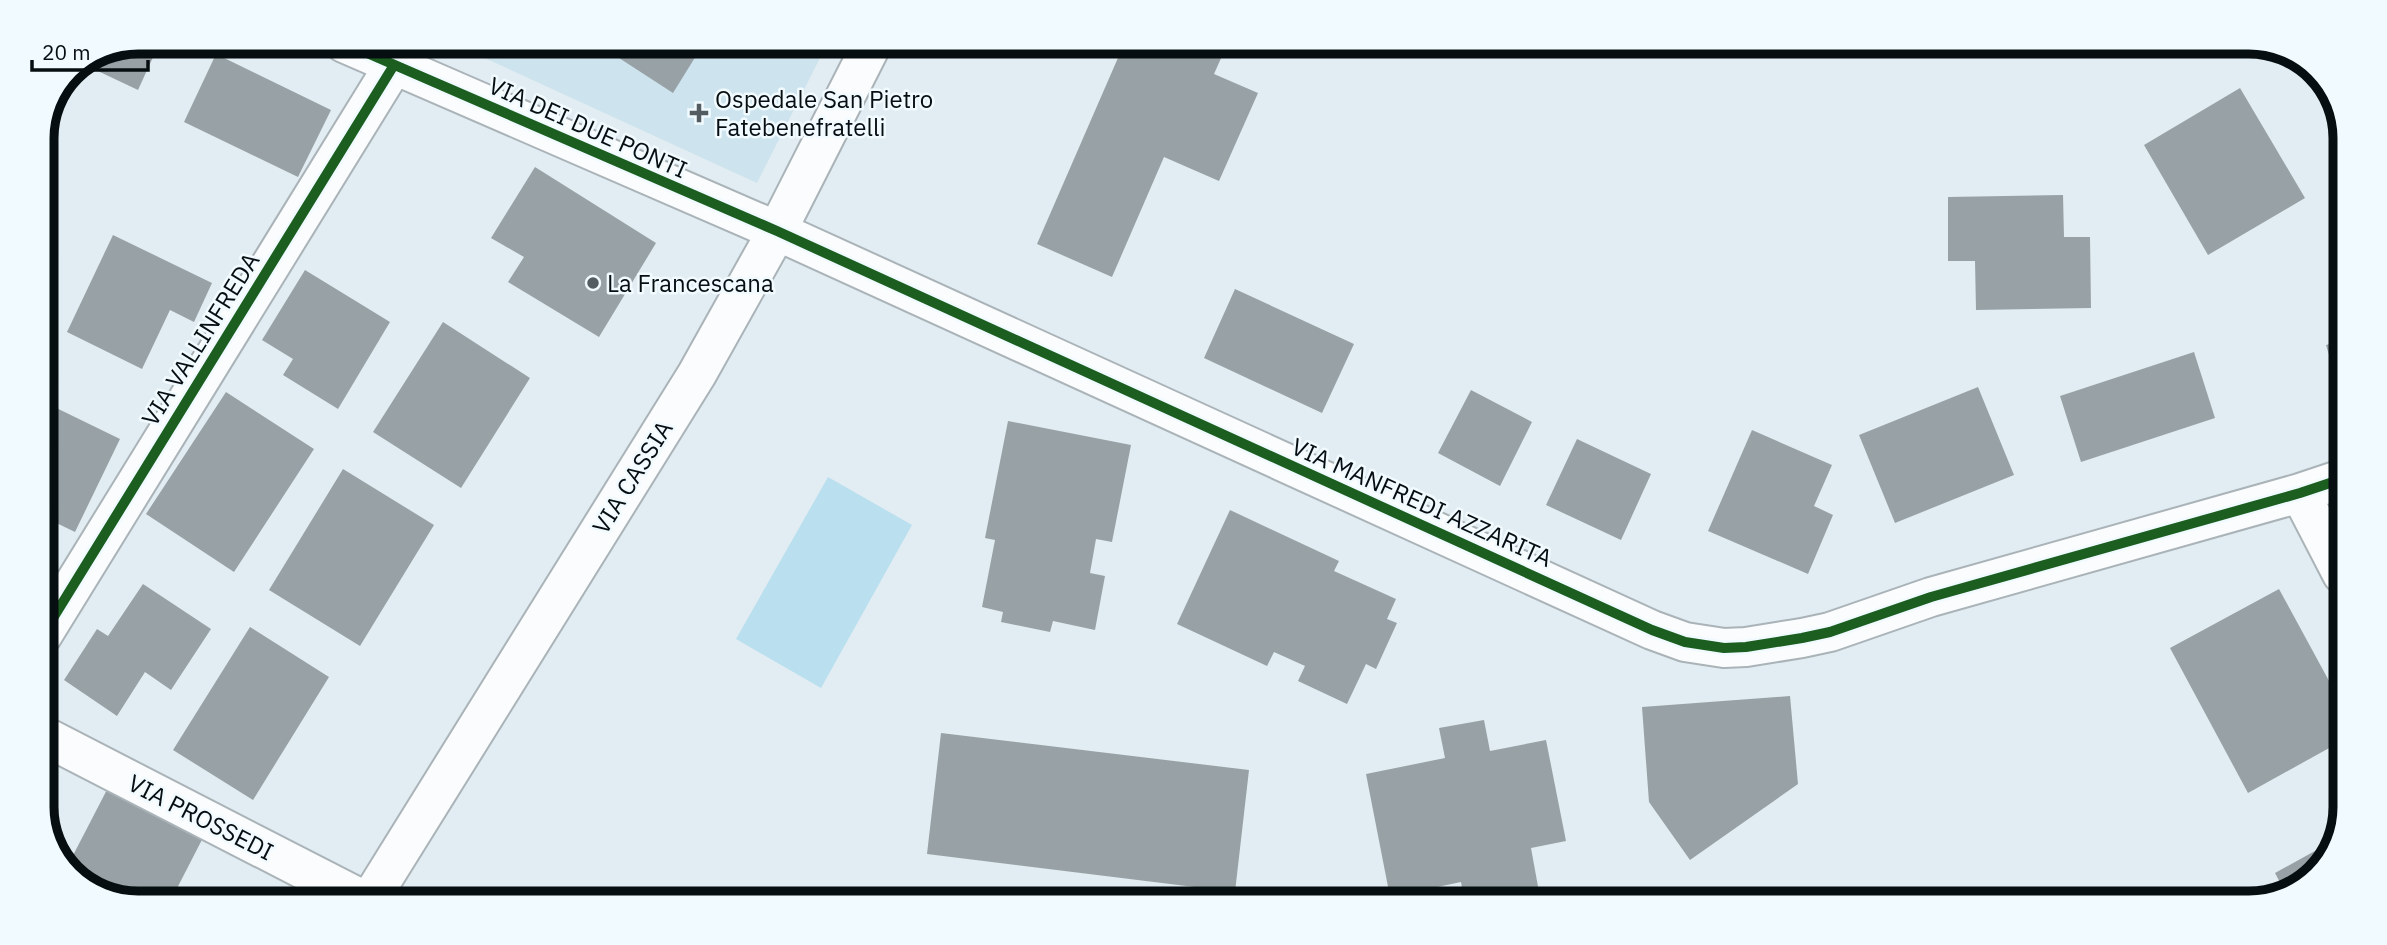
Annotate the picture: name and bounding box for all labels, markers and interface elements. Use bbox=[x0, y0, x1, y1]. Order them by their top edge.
scale bar bbox=[32, 28, 147, 72]
text: 20 m bbox=[42, 38, 91, 66]
street label: VIA DEI DUE PONTI bbox=[484, 69, 692, 185]
place label: Ospedale San Pietro Fatebenefratelli bbox=[715, 83, 933, 143]
marker: Ospedale San Pietro Fatebenefratelli bbox=[689, 103, 709, 123]
street label: VIA VALLINFREDA bbox=[134, 246, 266, 432]
place label: La Francescana bbox=[607, 267, 774, 299]
marker: La Francescana bbox=[585, 275, 601, 291]
street label: VIA CASSIA bbox=[584, 414, 680, 540]
street label: VIA MANFREDI AZZARITA bbox=[1287, 430, 1557, 574]
street label: VIA PROSSEDI bbox=[123, 767, 279, 867]

